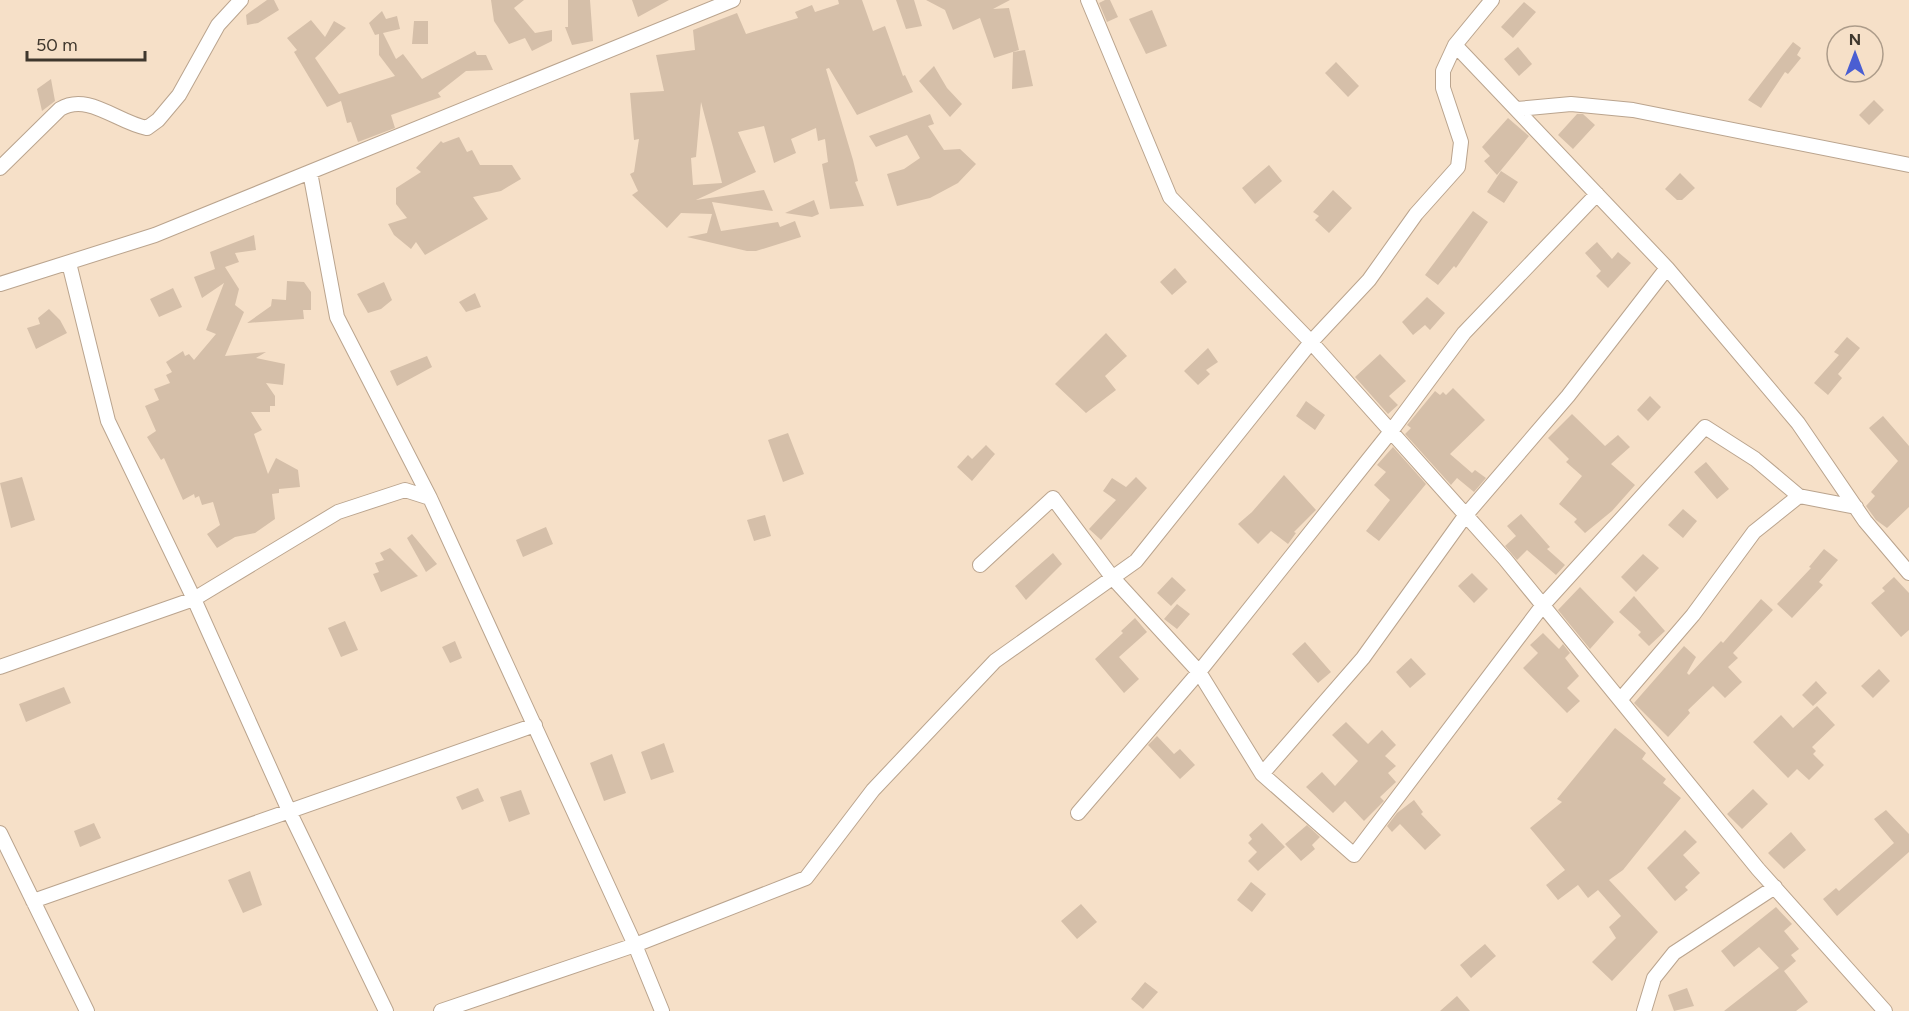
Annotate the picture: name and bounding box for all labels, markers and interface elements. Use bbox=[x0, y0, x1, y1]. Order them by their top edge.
scale bar bbox=[27, 24, 146, 62]
north arrow bbox=[1825, 24, 1885, 84]
text: N bbox=[1849, 30, 1861, 49]
text: 50 m bbox=[36, 34, 78, 56]

